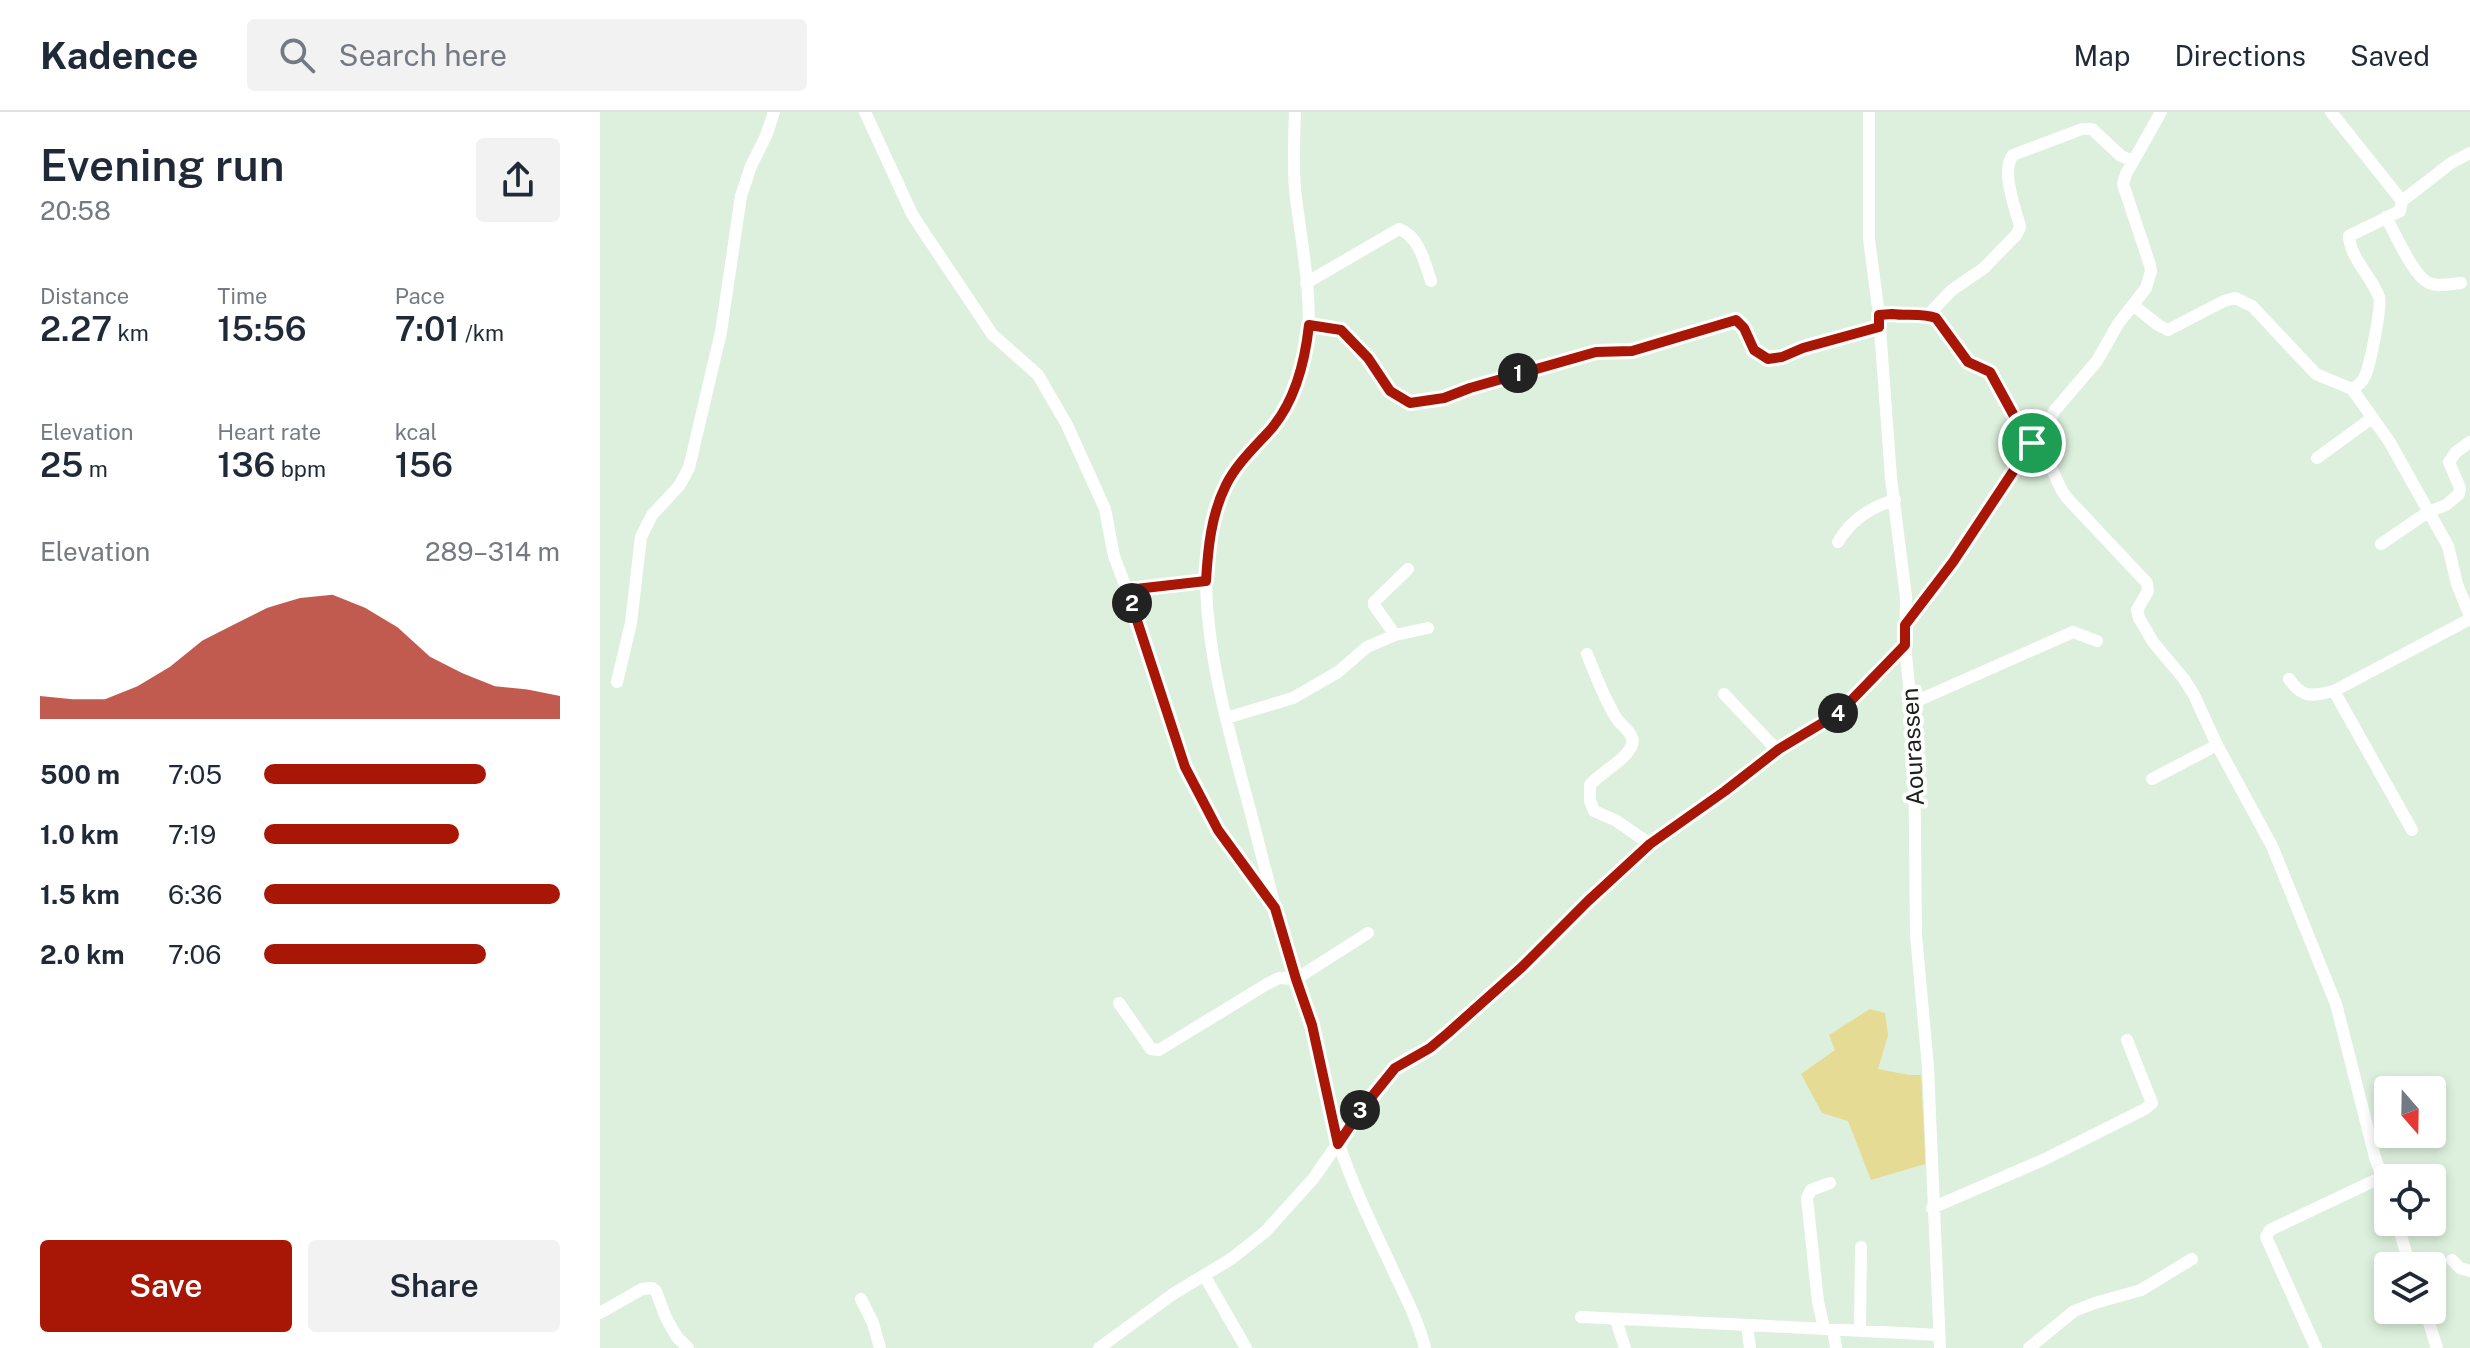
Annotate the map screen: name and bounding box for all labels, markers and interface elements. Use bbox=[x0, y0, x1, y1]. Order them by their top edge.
search box bbox=[247, 19, 807, 91]
text: Kadence bbox=[40, 33, 199, 78]
icon: search bbox=[275, 33, 319, 77]
text: Search here bbox=[339, 37, 507, 73]
text: Map bbox=[2074, 39, 2130, 72]
text: Directions bbox=[2174, 39, 2306, 72]
text: Saved bbox=[2350, 39, 2430, 72]
button: share bbox=[476, 138, 560, 222]
text: Evening run bbox=[40, 139, 285, 191]
text: 20:58 bbox=[40, 195, 111, 226]
text: Distance bbox=[40, 283, 129, 309]
text: Time bbox=[217, 283, 267, 309]
text: Pace bbox=[395, 283, 445, 309]
text: 2.27 bbox=[40, 309, 112, 349]
text: 15:56 bbox=[217, 309, 307, 349]
text: 7:01 bbox=[395, 309, 460, 349]
text: km bbox=[112, 320, 149, 346]
text: /km bbox=[460, 320, 504, 346]
pin: 1 bbox=[1498, 353, 1538, 393]
text: 1 bbox=[1513, 360, 1523, 386]
pin bbox=[1998, 409, 2066, 477]
text: Elevation bbox=[40, 419, 133, 445]
text: Heart rate bbox=[217, 419, 321, 445]
text: kcal bbox=[395, 419, 437, 445]
icon: arrive bbox=[2010, 421, 2054, 465]
text: 25 bbox=[40, 445, 83, 485]
text: 136 bbox=[217, 445, 275, 485]
text: 156 bbox=[395, 445, 453, 485]
text: m bbox=[83, 456, 108, 482]
text: bpm bbox=[275, 456, 326, 482]
text: Elevation bbox=[40, 536, 150, 567]
text: 289–314 m bbox=[425, 536, 560, 567]
pin: 2 bbox=[1112, 583, 1152, 623]
text: 2 bbox=[1125, 590, 1139, 616]
street label: Aourassen bbox=[1895, 687, 1929, 807]
pin: 4 bbox=[1818, 693, 1858, 733]
text: 4 bbox=[1831, 700, 1845, 726]
text: 500 m bbox=[40, 759, 120, 790]
text: 7:05 bbox=[168, 759, 222, 790]
text: 1.0 km bbox=[40, 819, 119, 850]
text: 7:19 bbox=[168, 819, 216, 850]
text: 1.5 km bbox=[40, 879, 120, 910]
text: 6:36 bbox=[168, 879, 222, 910]
text: 2.0 km bbox=[40, 939, 125, 970]
text: 7:06 bbox=[168, 939, 221, 970]
north arrow bbox=[2374, 1076, 2446, 1148]
map controls bbox=[2374, 1076, 2446, 1324]
pin: 3 bbox=[1340, 1090, 1380, 1130]
text: 3 bbox=[1353, 1097, 1367, 1123]
button: locate bbox=[2374, 1164, 2446, 1236]
button: Save bbox=[40, 1240, 292, 1332]
button: Share bbox=[308, 1240, 560, 1332]
button: layers bbox=[2374, 1252, 2446, 1324]

